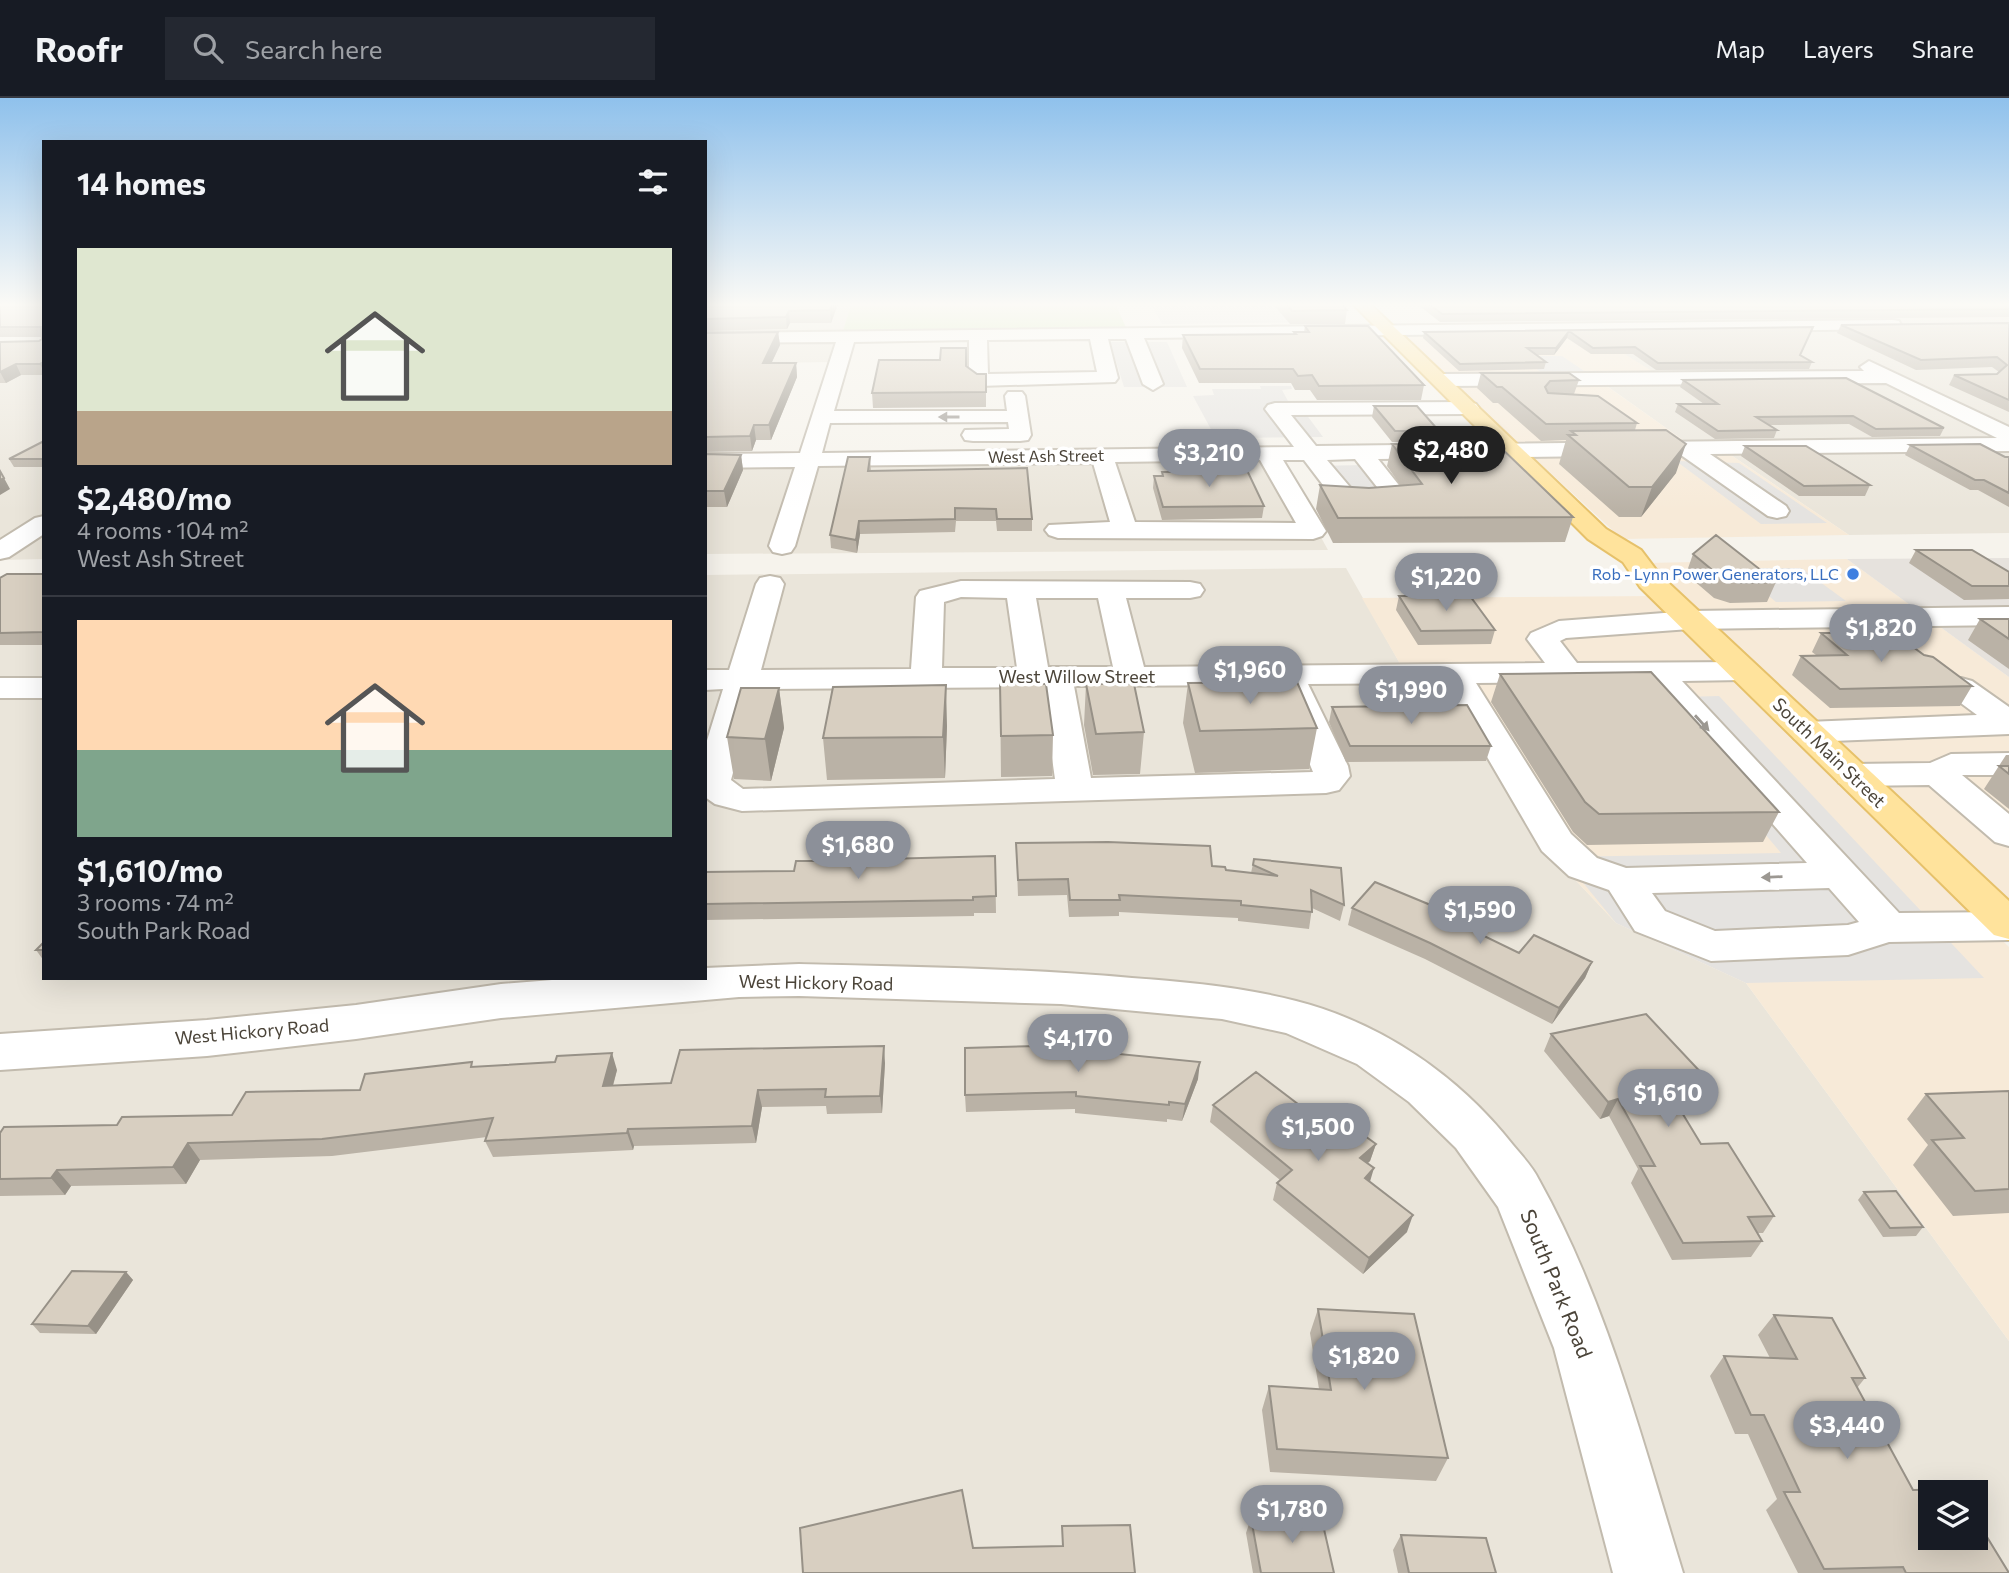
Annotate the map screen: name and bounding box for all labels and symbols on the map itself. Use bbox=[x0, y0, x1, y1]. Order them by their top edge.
one-way arrow bbox=[938, 411, 960, 423]
pin: $2,480 bbox=[1394, 426, 1508, 486]
pin: $3,210 bbox=[1152, 430, 1266, 489]
street label: West Ash Street bbox=[988, 445, 1105, 466]
pin: $1,220 bbox=[1389, 554, 1503, 613]
place label: Rob - Lynn Power Generators, LLC bbox=[1592, 564, 1839, 583]
marker: Rob - Lynn Power Generators, LLC bbox=[1845, 566, 1861, 582]
pin: $1,820 bbox=[1824, 604, 1938, 664]
pin: $1,960 bbox=[1193, 646, 1307, 706]
street label: West Willow Street bbox=[999, 665, 1155, 687]
pin: $1,990 bbox=[1354, 666, 1468, 726]
street label: South Main Street bbox=[1769, 693, 1891, 812]
one-way arrow bbox=[1694, 714, 1710, 732]
pin: $1,680 bbox=[801, 822, 915, 881]
one-way arrow bbox=[1761, 871, 1783, 883]
pin: $1,590 bbox=[1423, 886, 1537, 946]
street label: West Hickory Road bbox=[739, 970, 894, 994]
street label: West Hickory Road bbox=[174, 1013, 330, 1049]
pin: $4,170 bbox=[1021, 1014, 1135, 1074]
pin: $1,610 bbox=[1611, 1070, 1725, 1129]
pin: $1,500 bbox=[1261, 1104, 1375, 1163]
street label: South Park Road bbox=[1516, 1205, 1599, 1361]
pin: $1,820 bbox=[1307, 1332, 1421, 1392]
pin: $3,440 bbox=[1790, 1402, 1904, 1461]
pin: $1,780 bbox=[1235, 1486, 1349, 1545]

